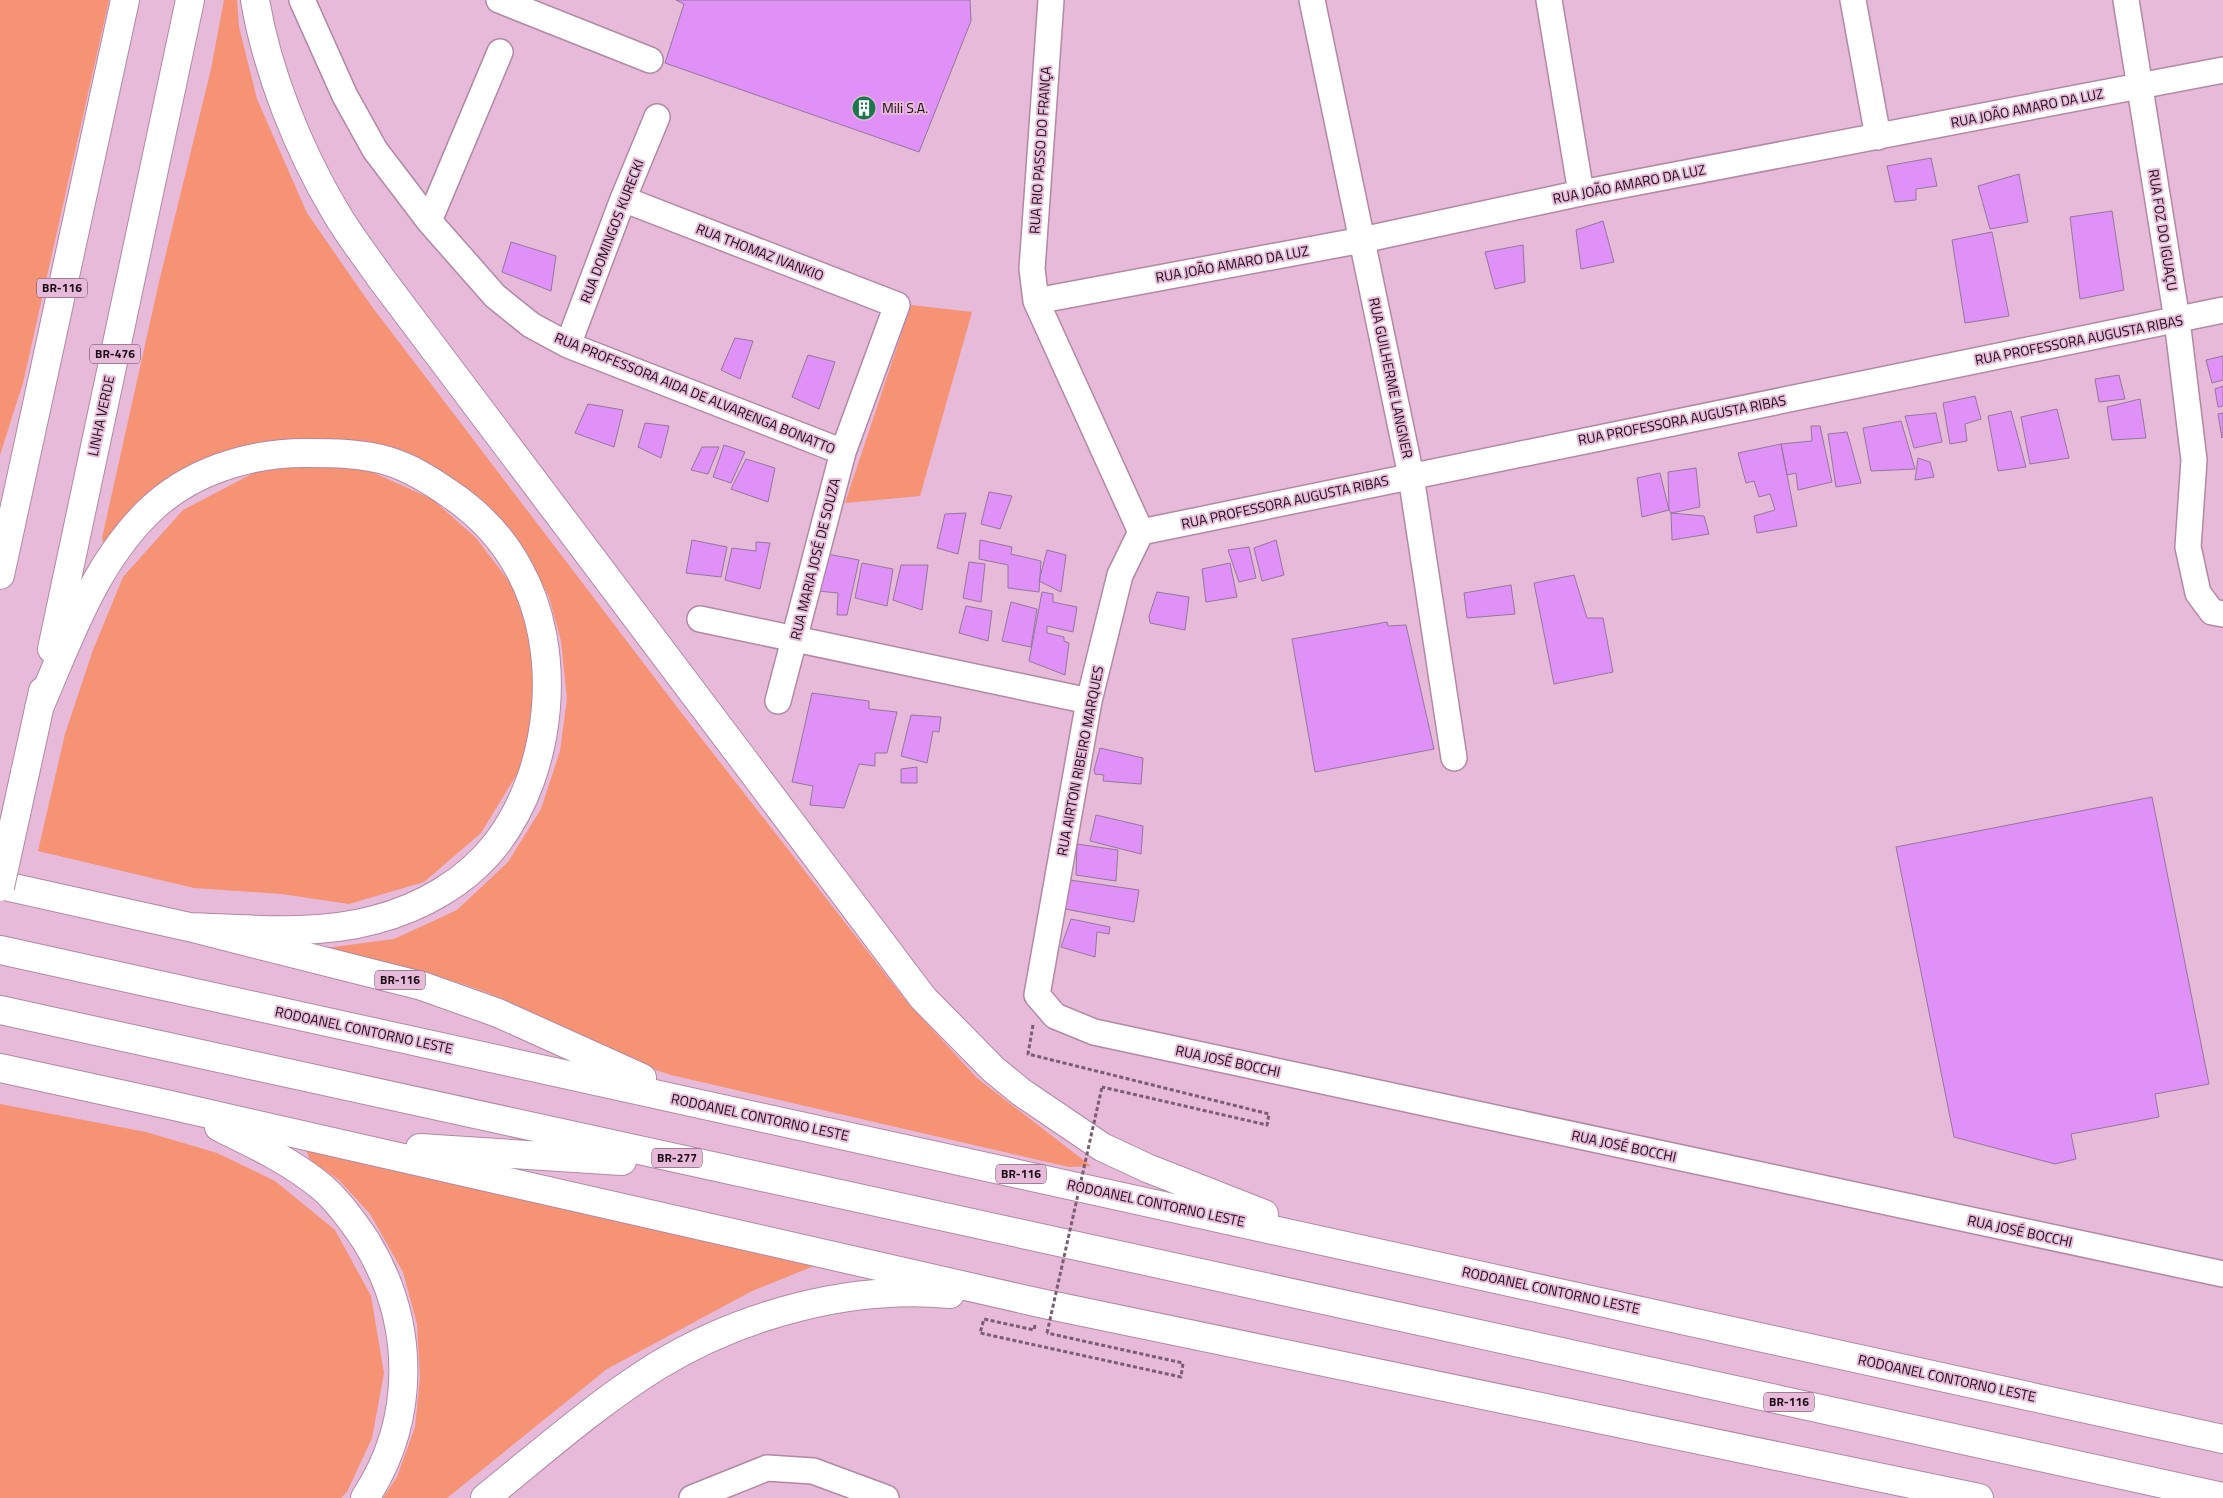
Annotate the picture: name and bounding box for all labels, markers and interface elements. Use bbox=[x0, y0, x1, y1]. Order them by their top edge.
street label: RUA RIO PASSO DO FRANÇA bbox=[1023, 65, 1056, 234]
street label: RUA JOÃO AMARO DA LUZ bbox=[1949, 82, 2105, 133]
building icon: Mili S.A. bbox=[851, 95, 877, 121]
place label: Mili S.A. bbox=[882, 97, 928, 118]
street label: RUA DOMINGOS KURECKI bbox=[574, 156, 649, 306]
street label: RUA JOÃO AMARO DA LUZ bbox=[1551, 158, 1707, 209]
street label: RUA FOZ DO IGUAÇU bbox=[2143, 167, 2183, 292]
street label: RUA THOMAZ IVANKIO bbox=[693, 217, 827, 286]
street label: RUA JOÃO AMARO DA LUZ bbox=[1154, 240, 1310, 287]
road number: BR-116 bbox=[37, 278, 87, 298]
street label: RUA GUILHERME LANGNER bbox=[1364, 295, 1419, 460]
street label: RUA PROFESSORA AUGUSTA RIBAS bbox=[1973, 309, 2185, 370]
street label: RUA PROFESSORA AIDA DE ALVARENGA BONATTO bbox=[552, 326, 839, 459]
road number: BR-476 bbox=[90, 344, 140, 364]
street label: LINHA VERDE bbox=[82, 373, 119, 458]
street label: RUA PROFESSORA AUGUSTA RIBAS bbox=[1576, 389, 1788, 450]
street label: RUA PROFESSORA AUGUSTA RIBAS bbox=[1179, 469, 1391, 534]
street label: RUA MARIA JOSÉ DE SOUZA bbox=[784, 475, 845, 642]
street label: RUA AIRTON RIBEIRO MARQUES bbox=[1051, 664, 1108, 858]
road number: BR-116 bbox=[375, 970, 425, 990]
street label: RODOANEL CONTORNO LESTE bbox=[273, 1000, 455, 1059]
street label: RUA JOSÉ BOCCHI bbox=[1174, 1039, 1282, 1082]
street label: RODOANEL CONTORNO LESTE bbox=[669, 1087, 851, 1146]
street label: RUA JOSÉ BOCCHI bbox=[1570, 1124, 1678, 1167]
road number: BR-277 bbox=[652, 1148, 702, 1168]
road number: BR-116 bbox=[996, 1164, 1046, 1184]
street label: RODOANEL CONTORNO LESTE bbox=[1065, 1173, 1247, 1232]
street label: RUA JOSÉ BOCCHI bbox=[1966, 1209, 2074, 1252]
street label: RODOANEL CONTORNO LESTE bbox=[1460, 1260, 1642, 1319]
street label: RODOANEL CONTORNO LESTE bbox=[1856, 1348, 2038, 1407]
road number: BR-116 bbox=[1764, 1392, 1814, 1411]

